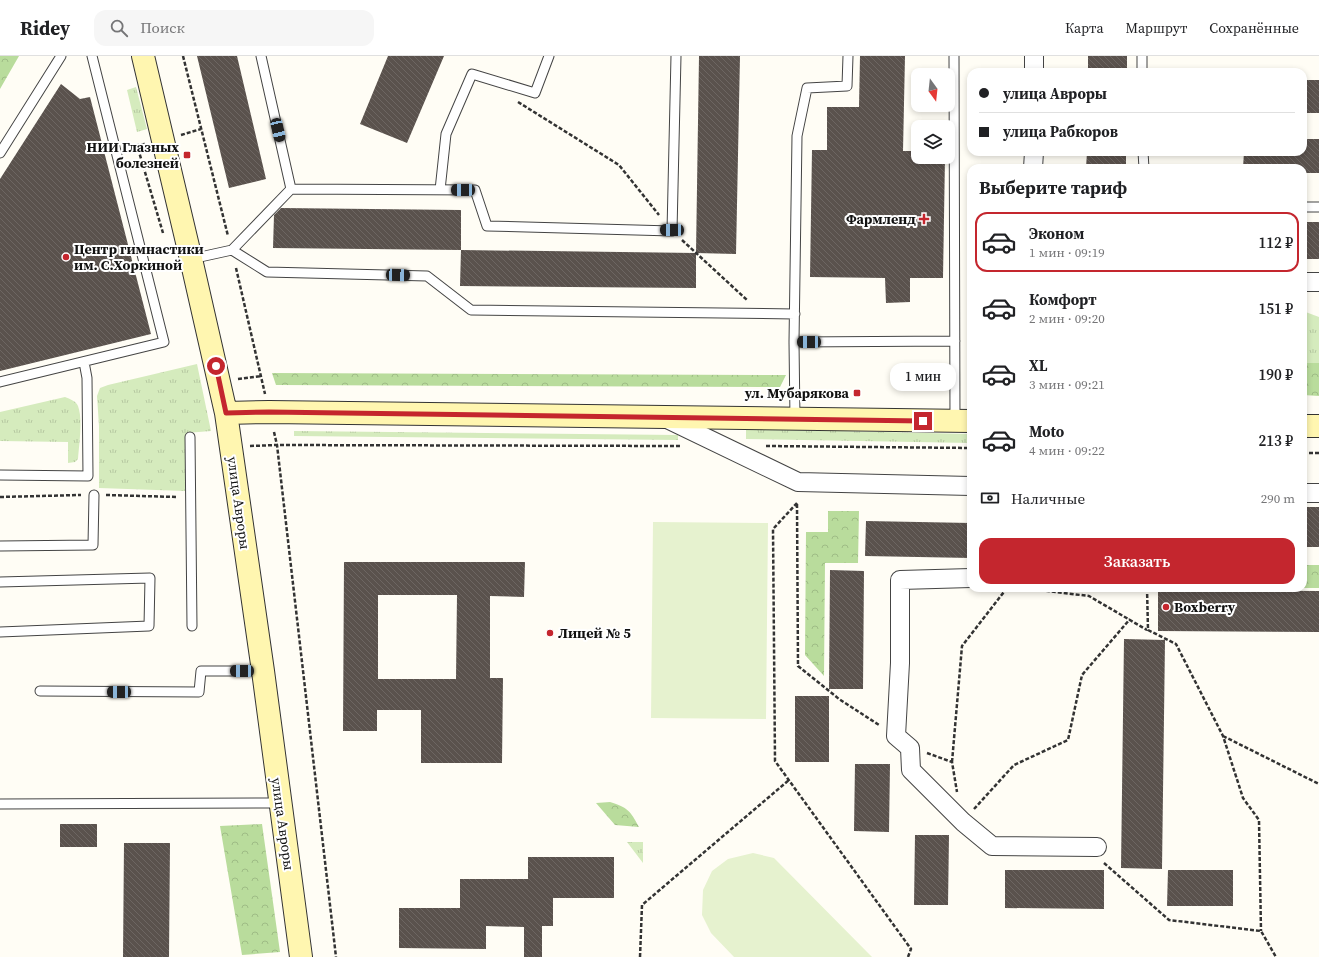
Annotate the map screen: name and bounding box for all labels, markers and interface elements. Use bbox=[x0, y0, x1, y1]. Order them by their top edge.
search box bbox=[94, 10, 374, 46]
text: Ridey bbox=[20, 15, 70, 41]
icon: search bbox=[108, 17, 130, 39]
text: Поиск bbox=[140, 17, 185, 38]
text: Карта bbox=[1065, 18, 1104, 38]
text: Маршрут bbox=[1126, 18, 1187, 38]
text: Сохранённые bbox=[1209, 18, 1299, 38]
north arrow bbox=[911, 68, 955, 112]
map controls bbox=[911, 68, 955, 164]
text: улица Авроры bbox=[1003, 83, 1107, 104]
car bbox=[269, 117, 287, 143]
button: layers bbox=[911, 120, 955, 164]
text: улица Рабкоров bbox=[1003, 121, 1118, 142]
place label: НИИ Глазных болезней bbox=[86, 137, 179, 173]
marker: НИИ Глазных болезней bbox=[182, 150, 192, 160]
text: Выберите тариф bbox=[979, 175, 1127, 200]
car bbox=[451, 184, 475, 196]
place label: Фармленд bbox=[846, 209, 916, 229]
marker: Фармленд bbox=[919, 214, 929, 224]
text: Эконом bbox=[1029, 223, 1084, 244]
car bbox=[660, 224, 684, 236]
icon: car bbox=[981, 224, 1017, 260]
text: 112 ₽ bbox=[1258, 232, 1293, 253]
place label: Центр гимнастики им. С.Хоркиной bbox=[74, 239, 204, 275]
text: 1 мин · 09:19 bbox=[1029, 244, 1105, 261]
marker: Центр гимнастики им. С.Хоркиной bbox=[61, 252, 71, 262]
car bbox=[386, 269, 410, 281]
text: Комфорт bbox=[1029, 289, 1097, 310]
icon: car bbox=[981, 290, 1017, 326]
text: 151 ₽ bbox=[1258, 298, 1293, 319]
text: 2 мин · 09:20 bbox=[1029, 310, 1105, 327]
car bbox=[797, 336, 821, 348]
text: XL bbox=[1029, 355, 1048, 376]
icon: car bbox=[981, 356, 1017, 392]
route start bbox=[207, 357, 225, 375]
callout: 1 мин bbox=[890, 363, 956, 391]
text: 190 ₽ bbox=[1258, 364, 1293, 385]
text: 1 мин bbox=[905, 368, 941, 385]
text: 3 мин · 09:21 bbox=[1029, 376, 1105, 393]
place label: ул. Мубарякова bbox=[744, 383, 850, 403]
marker: ул. Мубарякова bbox=[852, 388, 862, 398]
route end bbox=[914, 412, 932, 430]
text: Moto bbox=[1029, 421, 1064, 442]
icon: car bbox=[981, 422, 1017, 458]
text: 213 ₽ bbox=[1258, 430, 1293, 451]
text: 4 мин · 09:22 bbox=[1029, 442, 1105, 459]
street label: улица Авроры bbox=[223, 455, 255, 551]
icon: cash bbox=[979, 487, 1001, 509]
text: Наличные bbox=[1011, 488, 1085, 509]
text: 290 m bbox=[1261, 490, 1295, 507]
button: Заказать bbox=[979, 538, 1295, 584]
place label: Boxberry bbox=[1174, 597, 1236, 617]
marker: Boxberry bbox=[1161, 602, 1171, 612]
place label: Лицей № 5 bbox=[558, 623, 631, 643]
marker: Лицей № 5 bbox=[545, 628, 555, 638]
car bbox=[230, 665, 254, 677]
car bbox=[107, 686, 131, 698]
street label: улица Авроры bbox=[267, 776, 299, 872]

